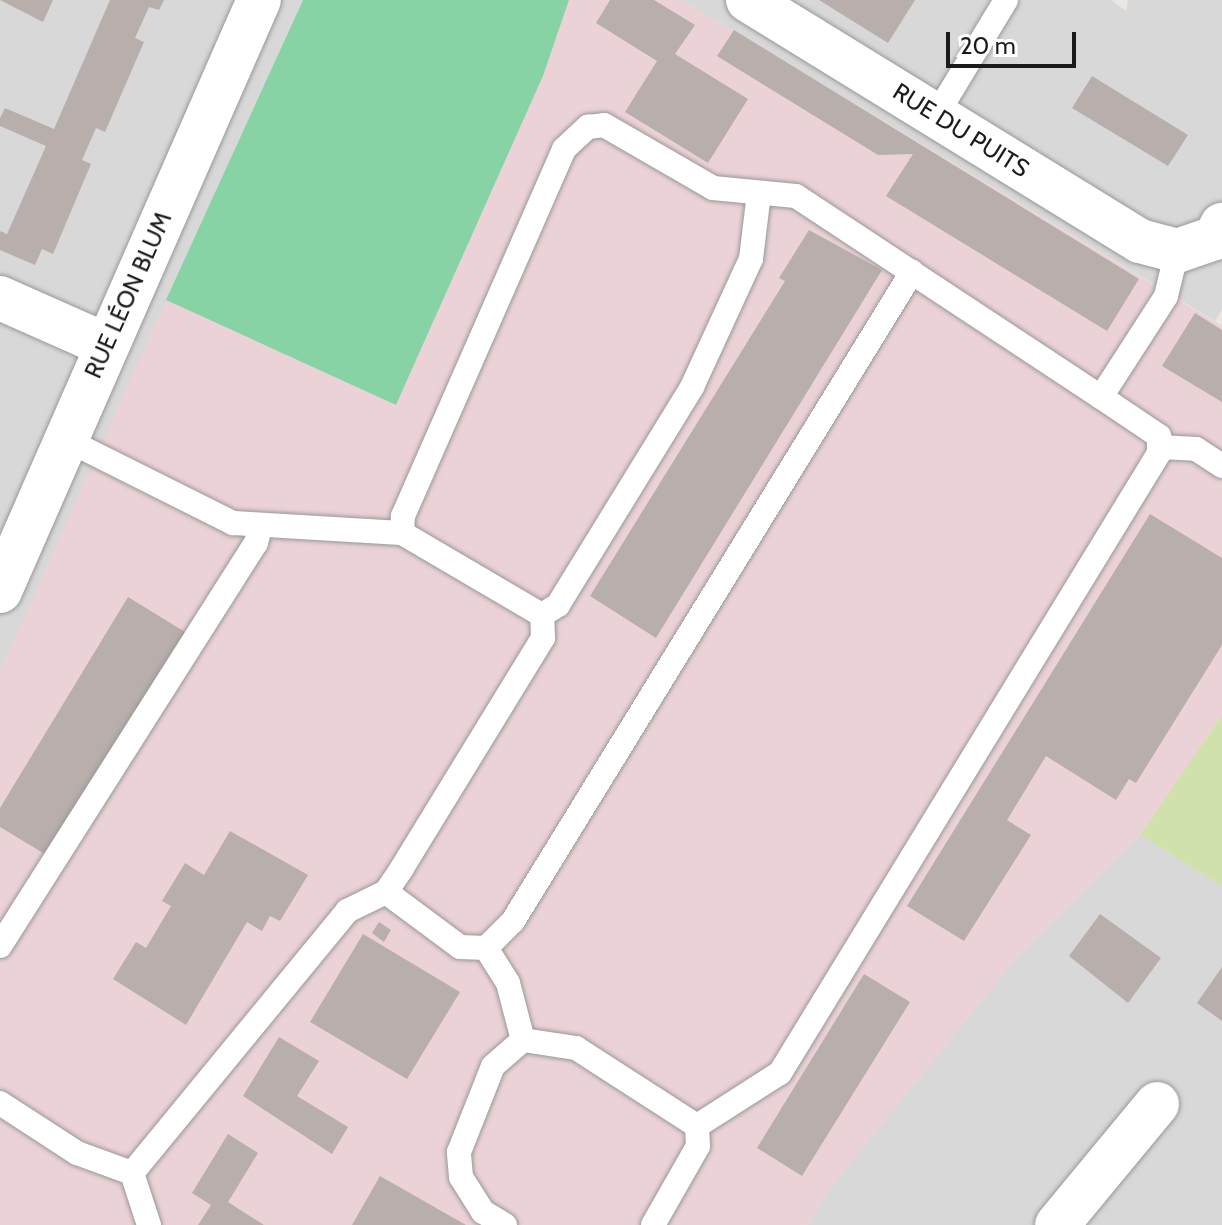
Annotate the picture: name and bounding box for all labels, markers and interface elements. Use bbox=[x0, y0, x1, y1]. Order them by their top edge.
scale bar bbox=[950, 16, 1080, 66]
text: 20 m bbox=[960, 31, 1016, 60]
street label: RUE DU PUITS bbox=[888, 77, 1034, 183]
street label: RUE LÉON BLUM bbox=[78, 207, 178, 383]

